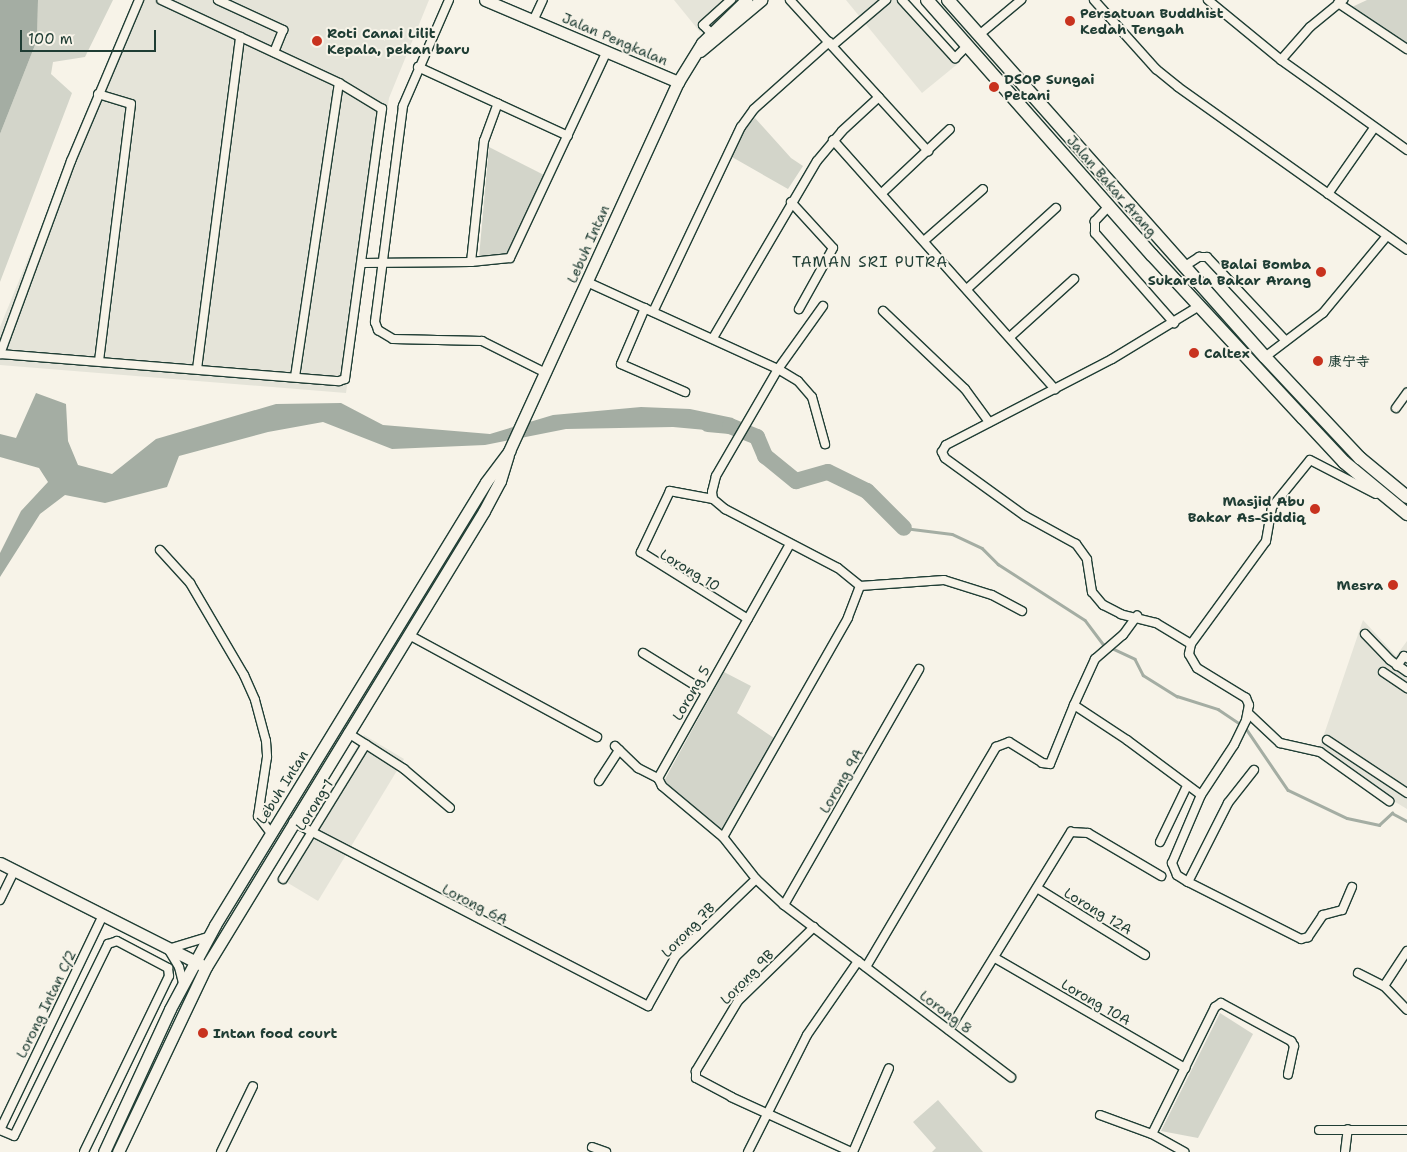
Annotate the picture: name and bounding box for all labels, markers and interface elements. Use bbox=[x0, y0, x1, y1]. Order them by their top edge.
place label: Persatuan Buddhist Kedah Tengah bbox=[1080, 5, 1223, 38]
street label: Jalan Pengkalan bbox=[560, 9, 670, 69]
marker: Persatuan Buddhist Kedah Tengah bbox=[1064, 15, 1076, 27]
scale bar bbox=[22, 20, 159, 52]
place label: Roti Canai Lilit Kepala, pekan baru bbox=[327, 25, 470, 58]
text: 100 m bbox=[28, 29, 73, 49]
marker: Roti Canai Lilit Kepala, pekan baru bbox=[311, 35, 323, 47]
place label: DSOP Sungai Petani bbox=[1004, 71, 1095, 104]
marker: DSOP Sungai Petani bbox=[988, 81, 1000, 93]
street label: Jalan Bakar Arang bbox=[1063, 132, 1161, 240]
street label: Lebuh Intan bbox=[563, 202, 613, 286]
district label: TAMAN SRI PUTRA bbox=[790, 254, 950, 272]
place label: Balai Bomba Sukarela Bakar Arang bbox=[1148, 256, 1311, 288]
marker: Balai Bomba Sukarela Bakar Arang bbox=[1315, 266, 1327, 278]
place label: Caltex bbox=[1204, 345, 1250, 361]
marker: Caltex bbox=[1188, 347, 1200, 359]
place label: 康宁寺 bbox=[1328, 353, 1370, 369]
marker: 康宁寺 bbox=[1312, 355, 1324, 367]
place label: Masjid Abu Bakar As-Siddiq bbox=[1188, 493, 1305, 526]
marker: Masjid Abu Bakar As-Siddiq bbox=[1309, 503, 1321, 515]
street label: Lorong 10 bbox=[657, 546, 723, 594]
place label: Mesra bbox=[1337, 577, 1383, 593]
marker: Mesra bbox=[1387, 579, 1399, 591]
street label: Lorong 5 bbox=[669, 663, 713, 723]
street label: Lorong 9A bbox=[816, 746, 866, 816]
street label: Lebuh Intan bbox=[253, 747, 311, 827]
street label: Lorong 1 bbox=[292, 776, 336, 834]
street label: Lorong 6A bbox=[439, 880, 511, 928]
street label: Lorong 12A bbox=[1061, 884, 1135, 938]
street label: Lorong 7B bbox=[658, 899, 718, 961]
street label: Lorong 9B bbox=[717, 946, 777, 1008]
street label: Lorong Intan C/2 bbox=[13, 947, 79, 1061]
street label: Lorong 10A bbox=[1058, 975, 1134, 1029]
street label: Lorong 8 bbox=[916, 987, 976, 1037]
place label: Intan food court bbox=[213, 1025, 337, 1041]
marker: Intan food court bbox=[197, 1027, 209, 1039]

